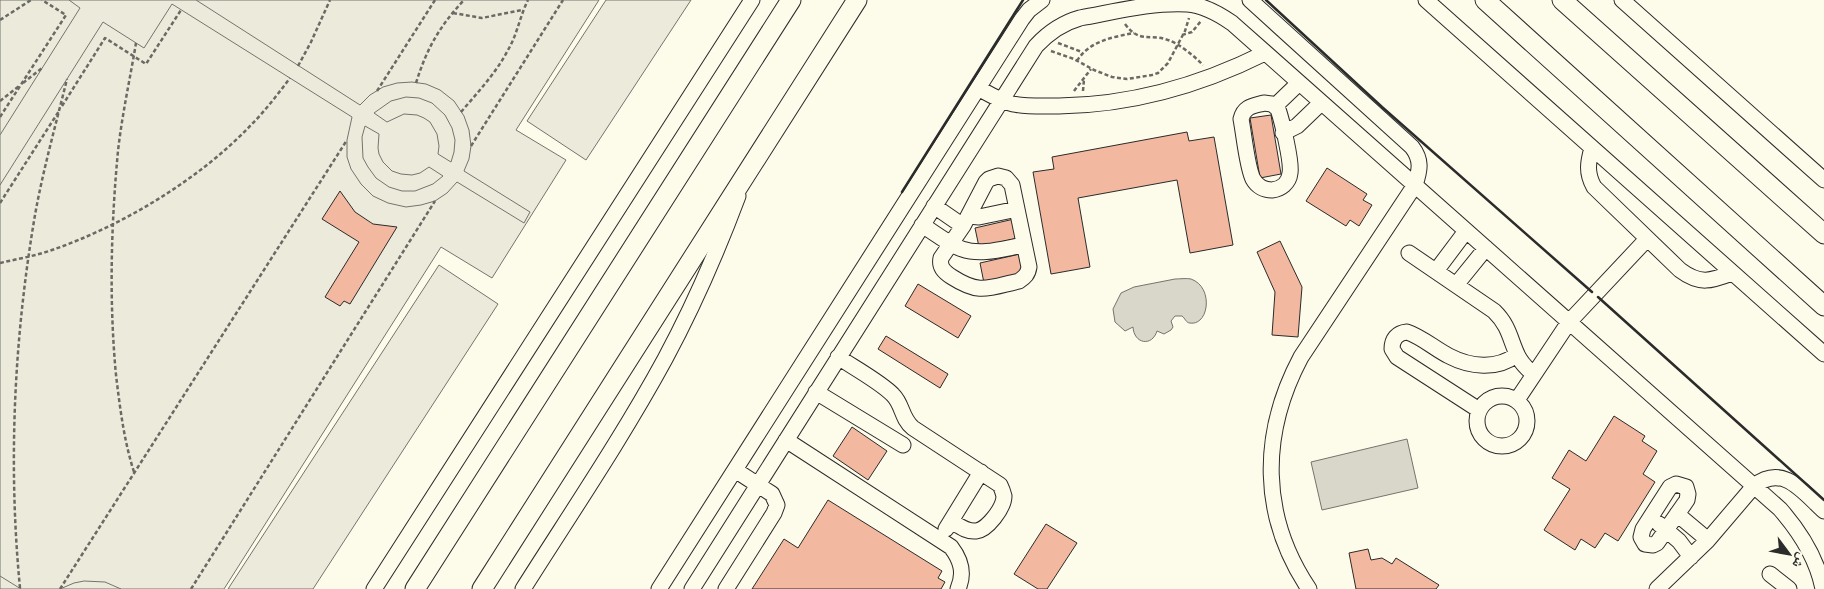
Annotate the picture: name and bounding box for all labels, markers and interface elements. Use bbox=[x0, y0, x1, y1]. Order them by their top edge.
north arrow bbox=[1764, 529, 1814, 579]
text: ش bbox=[1788, 550, 1811, 572]

